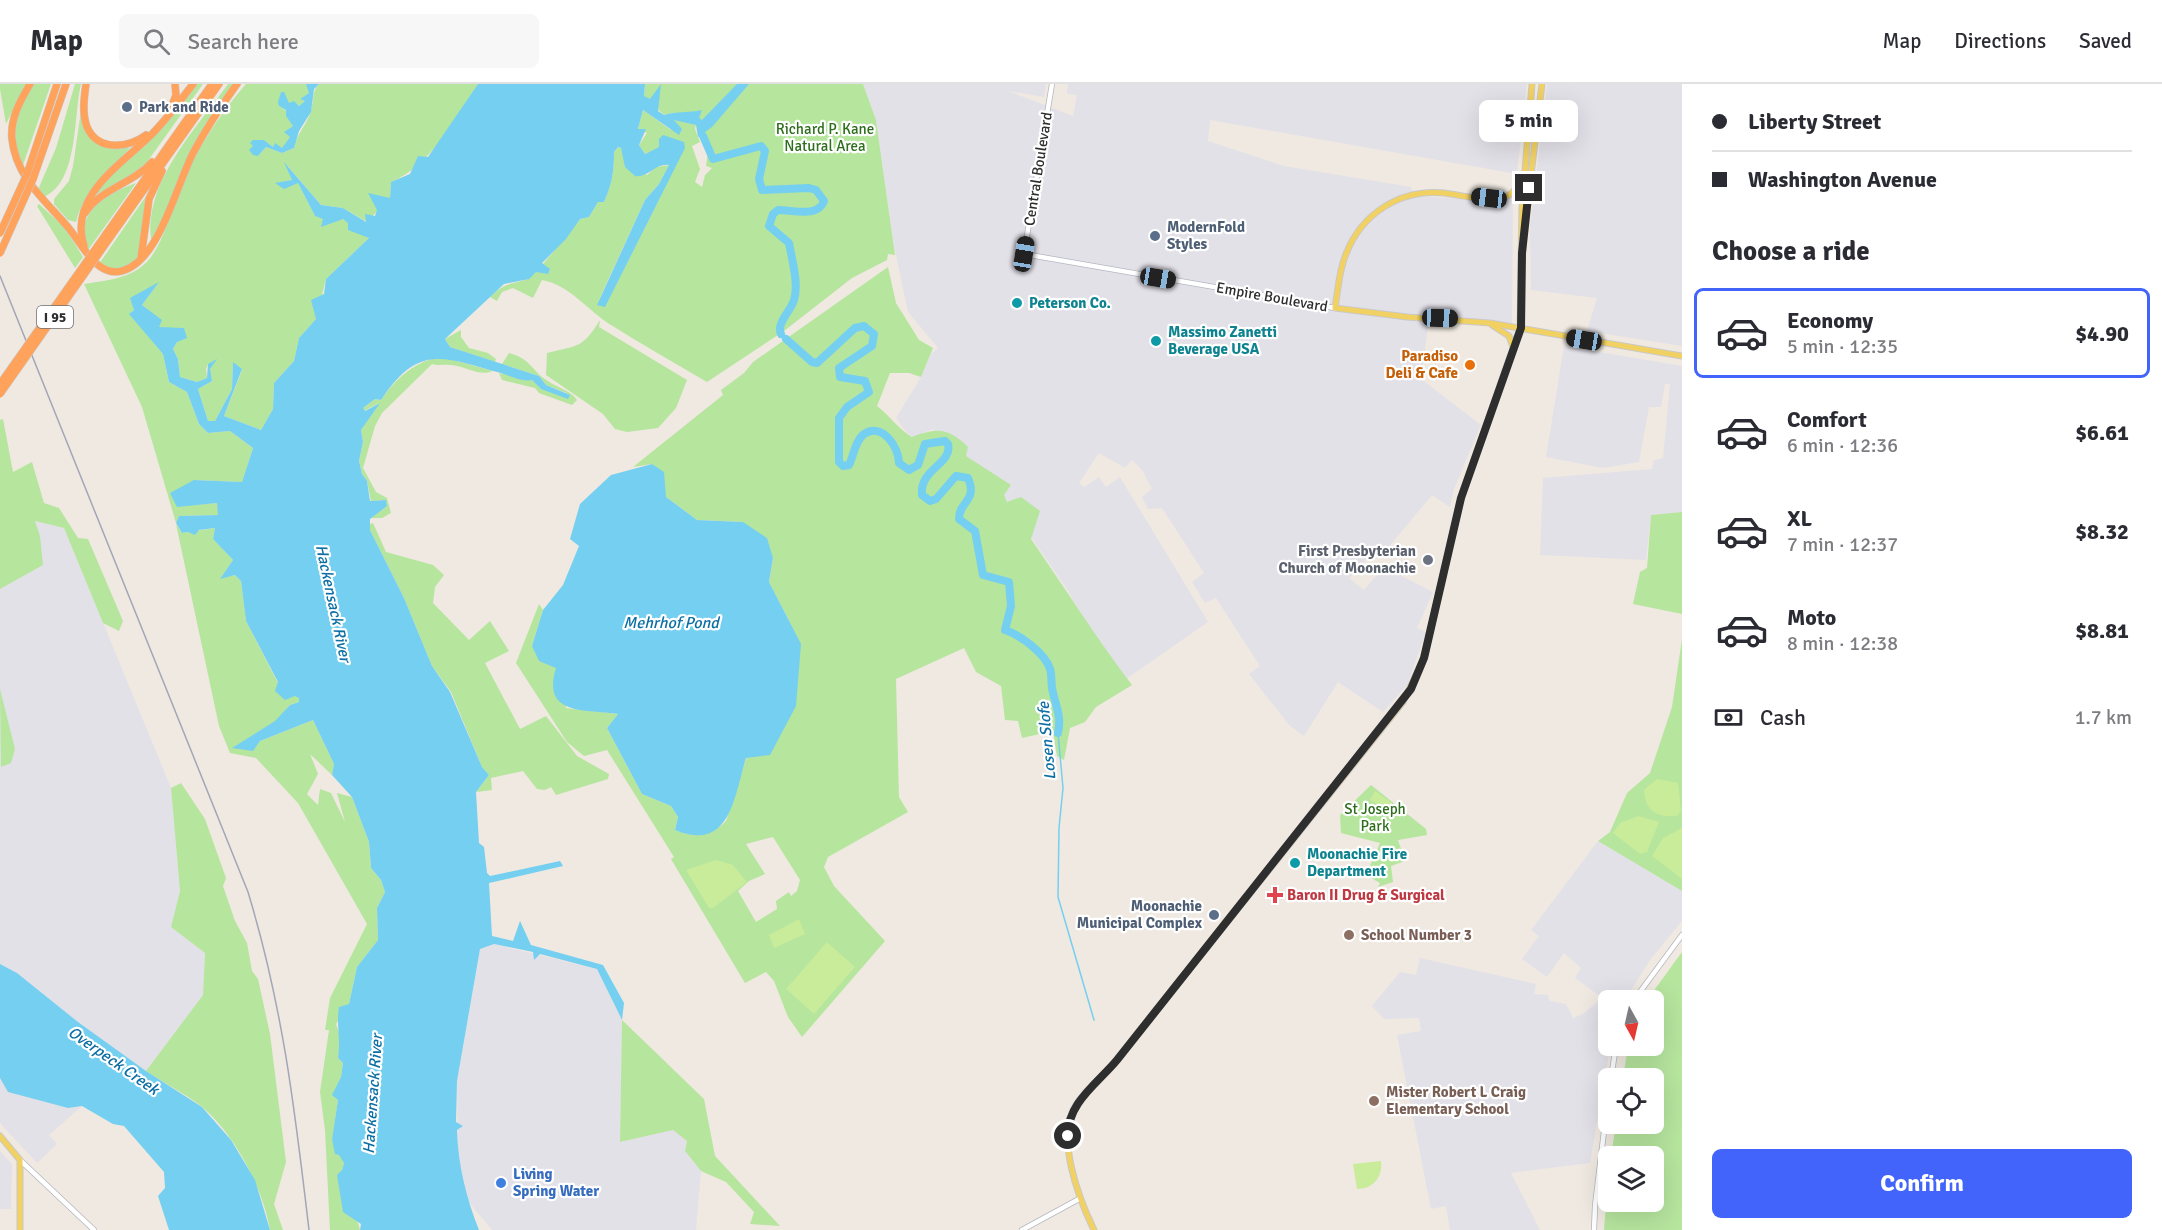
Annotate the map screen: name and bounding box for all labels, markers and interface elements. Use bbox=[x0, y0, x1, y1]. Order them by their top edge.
search box bbox=[119, 14, 539, 68]
text: Map bbox=[30, 24, 83, 58]
icon: search bbox=[140, 25, 173, 58]
text: Search here bbox=[188, 28, 299, 55]
text: Map bbox=[1883, 28, 1921, 54]
text: Directions bbox=[1954, 28, 2046, 54]
text: Saved bbox=[2079, 28, 2132, 54]
place label: Park and Ride bbox=[139, 98, 229, 116]
marker: Park and Ride bbox=[120, 100, 134, 114]
callout: 5 min bbox=[1480, 101, 1579, 143]
text: 5 min bbox=[1504, 108, 1553, 133]
text: Liberty Street bbox=[1748, 108, 1881, 135]
street label: Central Boulevard bbox=[1020, 111, 1056, 227]
park label: Richard P. Kane Natural Area bbox=[776, 120, 874, 155]
text: Washington Avenue bbox=[1748, 166, 1937, 193]
route end bbox=[1515, 174, 1542, 201]
car bbox=[1470, 187, 1508, 209]
place label: ModernFold Styles bbox=[1167, 218, 1245, 253]
marker: ModernFold Styles bbox=[1148, 229, 1162, 243]
car bbox=[1012, 235, 1036, 273]
text: Choose a ride bbox=[1712, 235, 1870, 268]
car bbox=[1139, 266, 1177, 290]
street label: Empire Boulevard bbox=[1215, 278, 1329, 316]
place label: Peterson Co. bbox=[1029, 294, 1111, 312]
marker: Peterson Co. bbox=[1010, 296, 1024, 310]
road number: I 95 bbox=[37, 306, 73, 328]
icon: car bbox=[1715, 306, 1769, 360]
text: Economy bbox=[1787, 307, 1873, 334]
car bbox=[1422, 308, 1458, 328]
text: $4.90 bbox=[2075, 320, 2129, 347]
place label: Massimo Zanetti Beverage USA bbox=[1168, 323, 1277, 358]
car bbox=[1565, 328, 1603, 352]
marker: Massimo Zanetti Beverage USA bbox=[1149, 334, 1163, 348]
text: 5 min · 12:35 bbox=[1787, 334, 1898, 359]
place label: Paradiso Deli & Cafe bbox=[1386, 347, 1458, 382]
marker: Paradiso Deli & Cafe bbox=[1463, 358, 1477, 372]
icon: car bbox=[1715, 405, 1769, 459]
text: Comfort bbox=[1787, 406, 1867, 433]
text: $6.61 bbox=[2075, 419, 2129, 446]
text: 6 min · 12:36 bbox=[1787, 433, 1898, 458]
icon: car bbox=[1715, 504, 1769, 558]
text: XL bbox=[1787, 505, 1812, 532]
text: $8.32 bbox=[2075, 518, 2129, 545]
text: 7 min · 12:37 bbox=[1787, 532, 1898, 557]
place label: First Presbyterian Church of Moonachie bbox=[1278, 542, 1416, 577]
water label: Hackensack River bbox=[311, 543, 356, 666]
marker: First Presbyterian Church of Moonachie bbox=[1421, 553, 1435, 567]
icon: car bbox=[1715, 603, 1769, 657]
text: Moto bbox=[1787, 604, 1836, 631]
water label: Mehrhof Pond bbox=[623, 613, 721, 633]
text: $8.81 bbox=[2075, 617, 2129, 644]
text: 8 min · 12:38 bbox=[1787, 631, 1898, 656]
water label: Losen Slofe bbox=[1034, 700, 1060, 781]
icon: cash bbox=[1712, 701, 1745, 734]
text: Cash bbox=[1760, 704, 1806, 731]
text: 1.7 km bbox=[2075, 705, 2132, 730]
park label: St Joseph Park bbox=[1344, 800, 1406, 835]
place label: Moonachie Fire Department bbox=[1307, 845, 1407, 880]
marker: Moonachie Fire Department bbox=[1288, 856, 1302, 870]
place label: Baron II Drug & Surgical bbox=[1287, 886, 1445, 904]
marker: Baron II Drug & Surgical bbox=[1268, 888, 1282, 902]
place label: Moonachie Municipal Complex bbox=[1077, 897, 1203, 932]
marker: Moonachie Municipal Complex bbox=[1207, 908, 1221, 922]
place label: School Number 3 bbox=[1361, 926, 1472, 944]
marker: School Number 3 bbox=[1342, 928, 1356, 942]
north arrow bbox=[1598, 990, 1664, 1056]
map controls bbox=[1598, 990, 1664, 1212]
water label: Overpeck Creek bbox=[64, 1022, 164, 1101]
water label: Hackensack River bbox=[359, 1032, 387, 1154]
button: locate bbox=[1598, 1068, 1664, 1134]
place label: Mister Robert L Craig Elementary School bbox=[1386, 1083, 1526, 1118]
marker: Mister Robert L Craig Elementary School bbox=[1367, 1094, 1381, 1108]
route start bbox=[1054, 1122, 1081, 1149]
button: layers bbox=[1598, 1146, 1664, 1212]
button: Confirm bbox=[1712, 1149, 2132, 1218]
place label: Living Spring Water bbox=[513, 1165, 599, 1200]
marker: Living Spring Water bbox=[494, 1176, 508, 1190]

